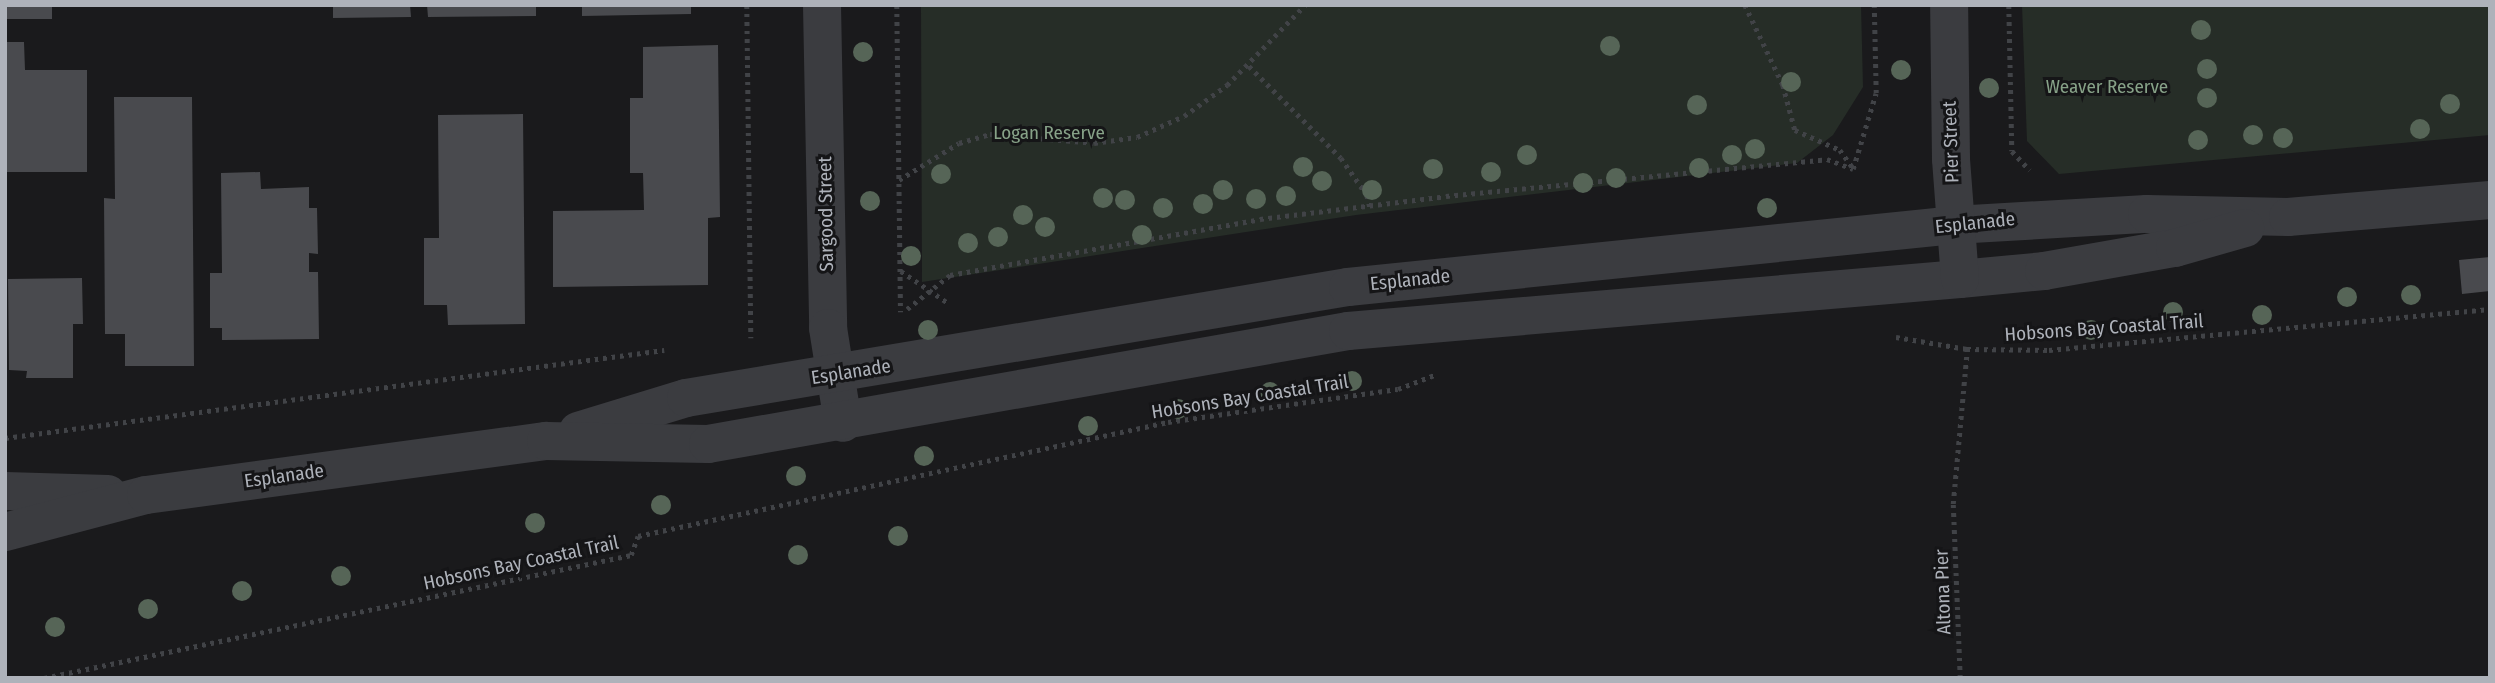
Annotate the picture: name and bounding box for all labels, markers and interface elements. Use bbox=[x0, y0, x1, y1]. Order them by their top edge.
park label: Weaver Reserve bbox=[2046, 76, 2168, 98]
street label: Pier Street bbox=[1938, 101, 1964, 183]
park label: Logan Reserve bbox=[993, 122, 1105, 144]
street label: Sargood Street bbox=[814, 156, 838, 272]
street label: Esplanade bbox=[1934, 207, 2016, 239]
street label: Esplanade bbox=[1369, 264, 1451, 296]
street label: Hobsons Bay Coastal Trail bbox=[2004, 310, 2204, 346]
street label: Esplanade bbox=[810, 354, 892, 390]
street label: Hobsons Bay Coastal Trail bbox=[1150, 370, 1350, 424]
street label: Esplanade bbox=[243, 459, 325, 493]
street label: Hobsons Bay Coastal Trail bbox=[421, 531, 621, 595]
street label: Altona Pier bbox=[1930, 549, 1956, 635]

